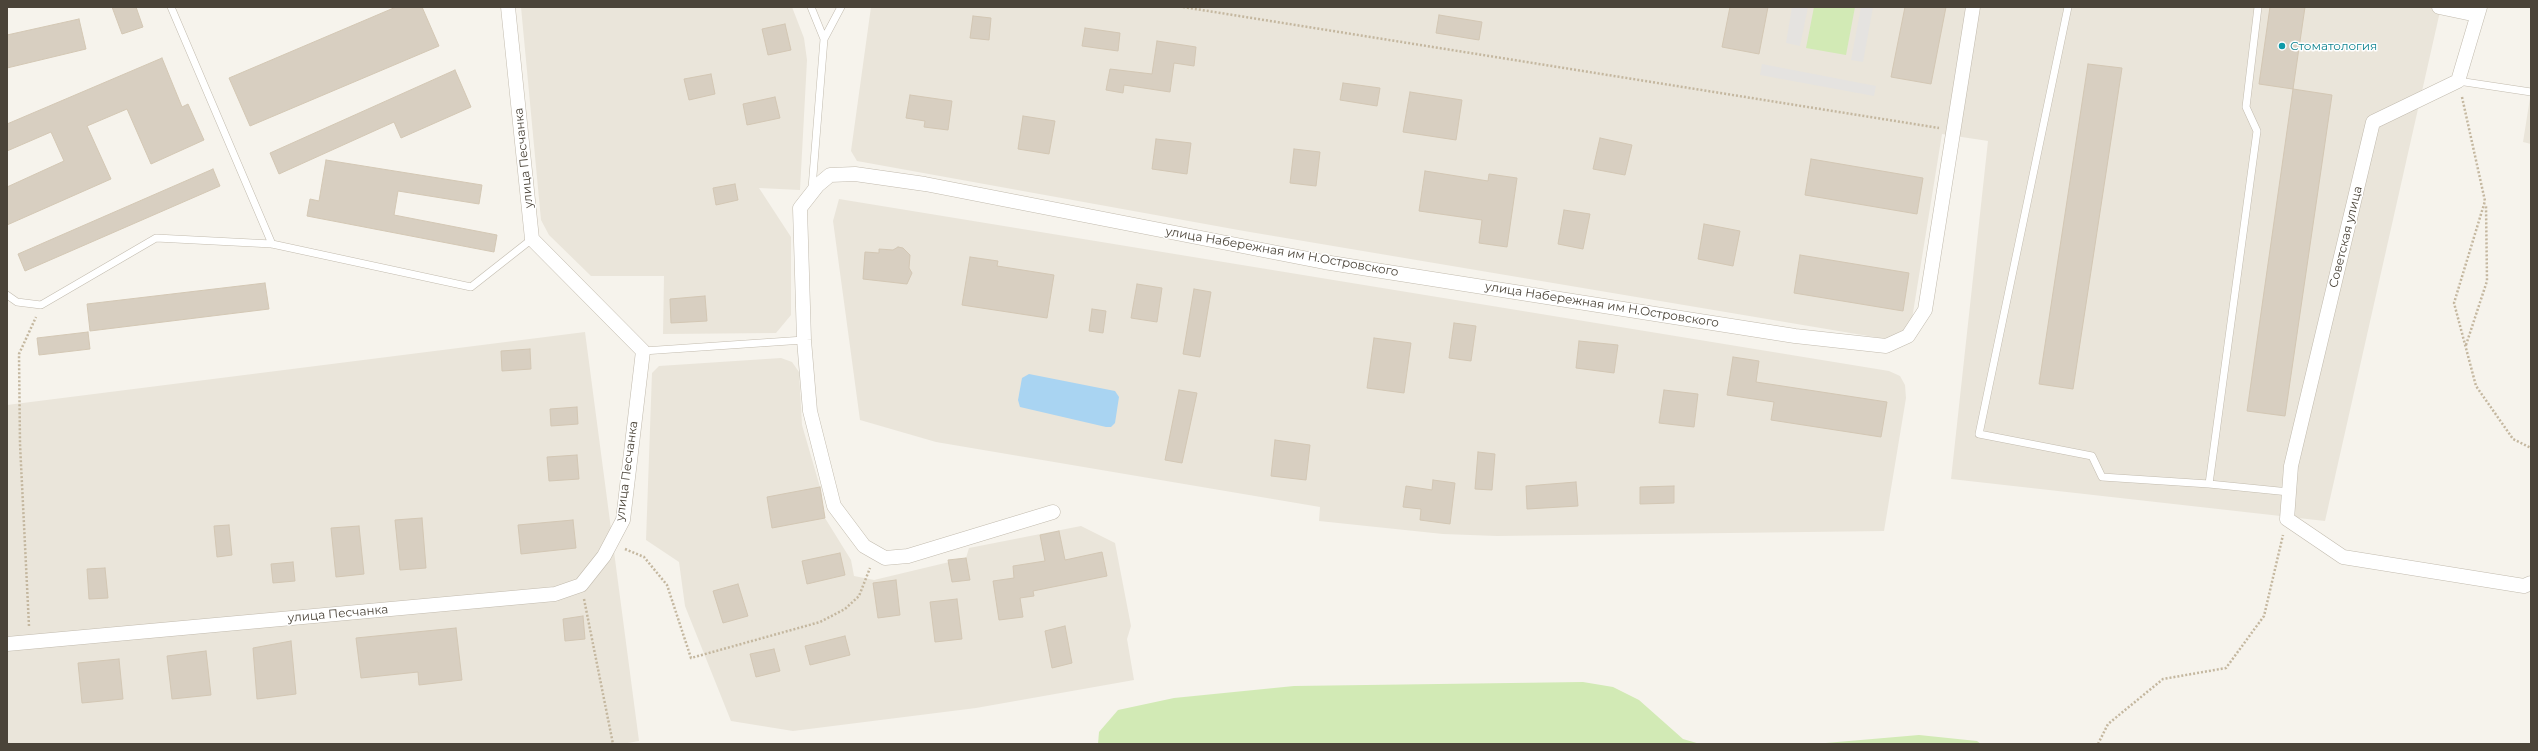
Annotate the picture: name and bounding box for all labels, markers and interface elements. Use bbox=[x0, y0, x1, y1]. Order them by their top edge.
place label: Стоматология bbox=[2290, 39, 2377, 53]
marker: Стоматология bbox=[2277, 41, 2287, 51]
street label: улица Песчанка bbox=[512, 107, 536, 209]
street label: Советская улица bbox=[2326, 185, 2366, 289]
street label: улица Набережная им Н.Островского bbox=[1164, 224, 1400, 280]
street label: улица Набережная им Н.Островского bbox=[1484, 279, 1720, 331]
street label: улица Песчанка bbox=[613, 420, 641, 522]
street label: улица Песчанка bbox=[287, 602, 389, 626]

